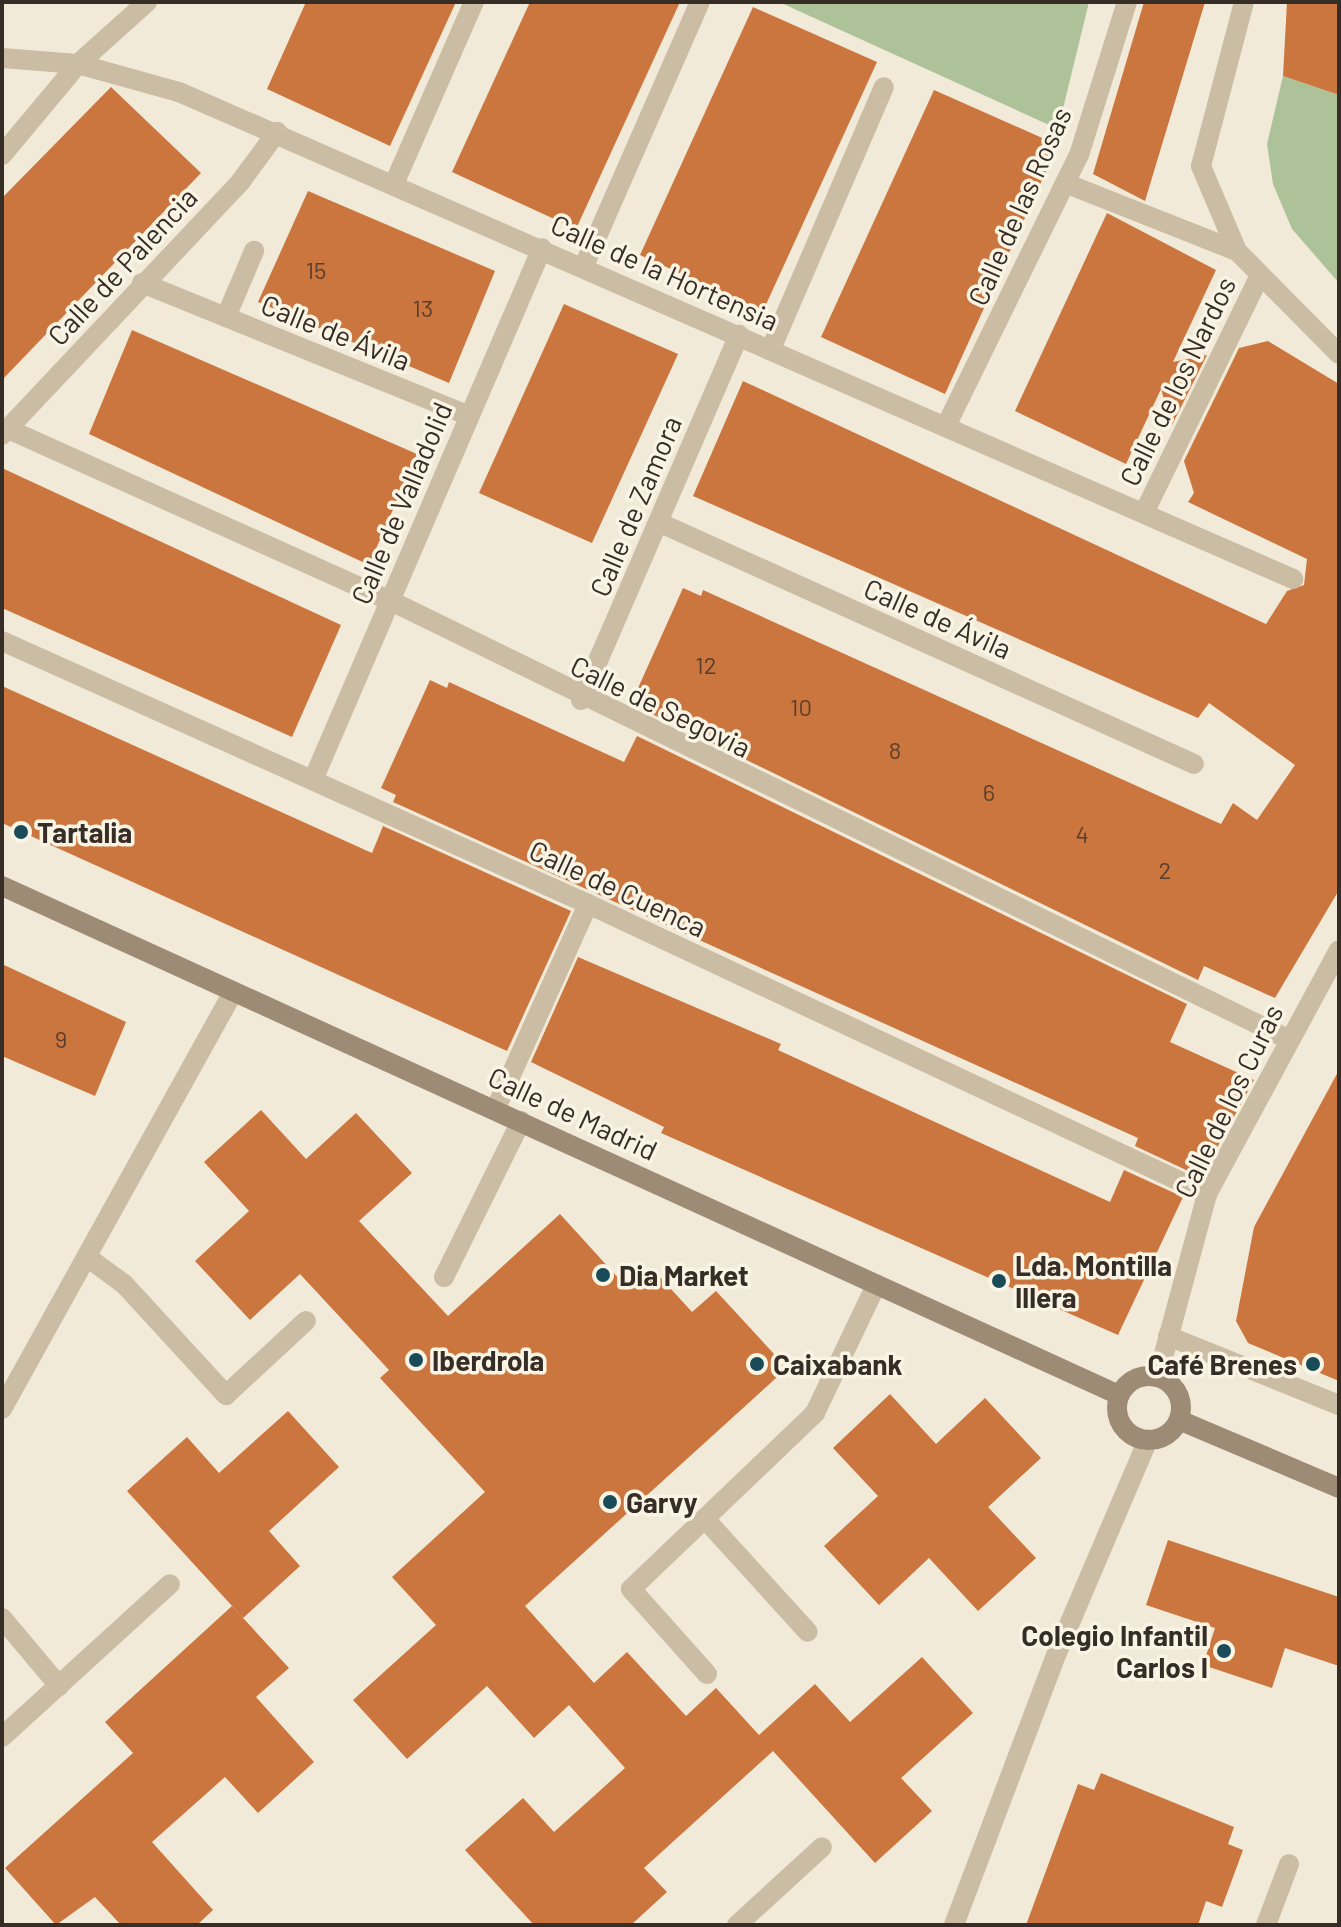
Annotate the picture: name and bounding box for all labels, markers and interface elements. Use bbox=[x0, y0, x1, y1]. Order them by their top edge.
street label: Calle de las Rosas bbox=[960, 102, 1078, 310]
street label: Calle de Palencia bbox=[40, 180, 204, 352]
street label: Calle de la Hortensia bbox=[546, 207, 784, 337]
house number: 15 bbox=[306, 256, 326, 284]
street label: Calle de los Nardos bbox=[1112, 271, 1242, 491]
street label: Calle de Ávila bbox=[257, 287, 415, 377]
house number: 13 bbox=[413, 294, 433, 322]
street label: Calle de Valladolid bbox=[343, 397, 459, 609]
street label: Calle de Zamora bbox=[582, 411, 688, 601]
street label: Calle de Ávila bbox=[859, 571, 1017, 665]
street label: Calle de Segovia bbox=[566, 648, 756, 764]
house number: 12 bbox=[695, 651, 717, 679]
house number: 10 bbox=[790, 693, 812, 721]
house number: 8 bbox=[889, 736, 901, 764]
house number: 6 bbox=[983, 778, 995, 806]
place label: Tartalia bbox=[37, 815, 132, 849]
house number: 4 bbox=[1075, 820, 1089, 848]
marker: Tartalia bbox=[12, 823, 30, 841]
street label: Calle de Cuenca bbox=[524, 832, 712, 944]
house number: 2 bbox=[1159, 856, 1171, 884]
street label: Calle de los Curas bbox=[1167, 999, 1289, 1203]
house number: 9 bbox=[55, 1025, 67, 1053]
street label: Calle de Madrid bbox=[483, 1059, 663, 1167]
place label: Lda. Montilla Illera bbox=[1015, 1248, 1172, 1314]
place label: Dia Market bbox=[619, 1258, 749, 1292]
marker: Dia Market bbox=[594, 1266, 612, 1284]
marker: Lda. Montilla Illera bbox=[990, 1272, 1008, 1290]
place label: Iberdrola bbox=[432, 1343, 544, 1377]
place label: Caixabank bbox=[773, 1347, 903, 1381]
place label: Café Brenes bbox=[1147, 1347, 1297, 1381]
marker: Iberdrola bbox=[407, 1351, 425, 1369]
marker: Caixabank bbox=[748, 1355, 766, 1373]
marker: Café Brenes bbox=[1304, 1355, 1322, 1373]
place label: Garvy bbox=[626, 1485, 698, 1519]
marker: Garvy bbox=[601, 1493, 619, 1511]
place label: Colegio Infantil Carlos I bbox=[1021, 1618, 1208, 1684]
marker: Colegio Infantil Carlos I bbox=[1215, 1642, 1233, 1660]

